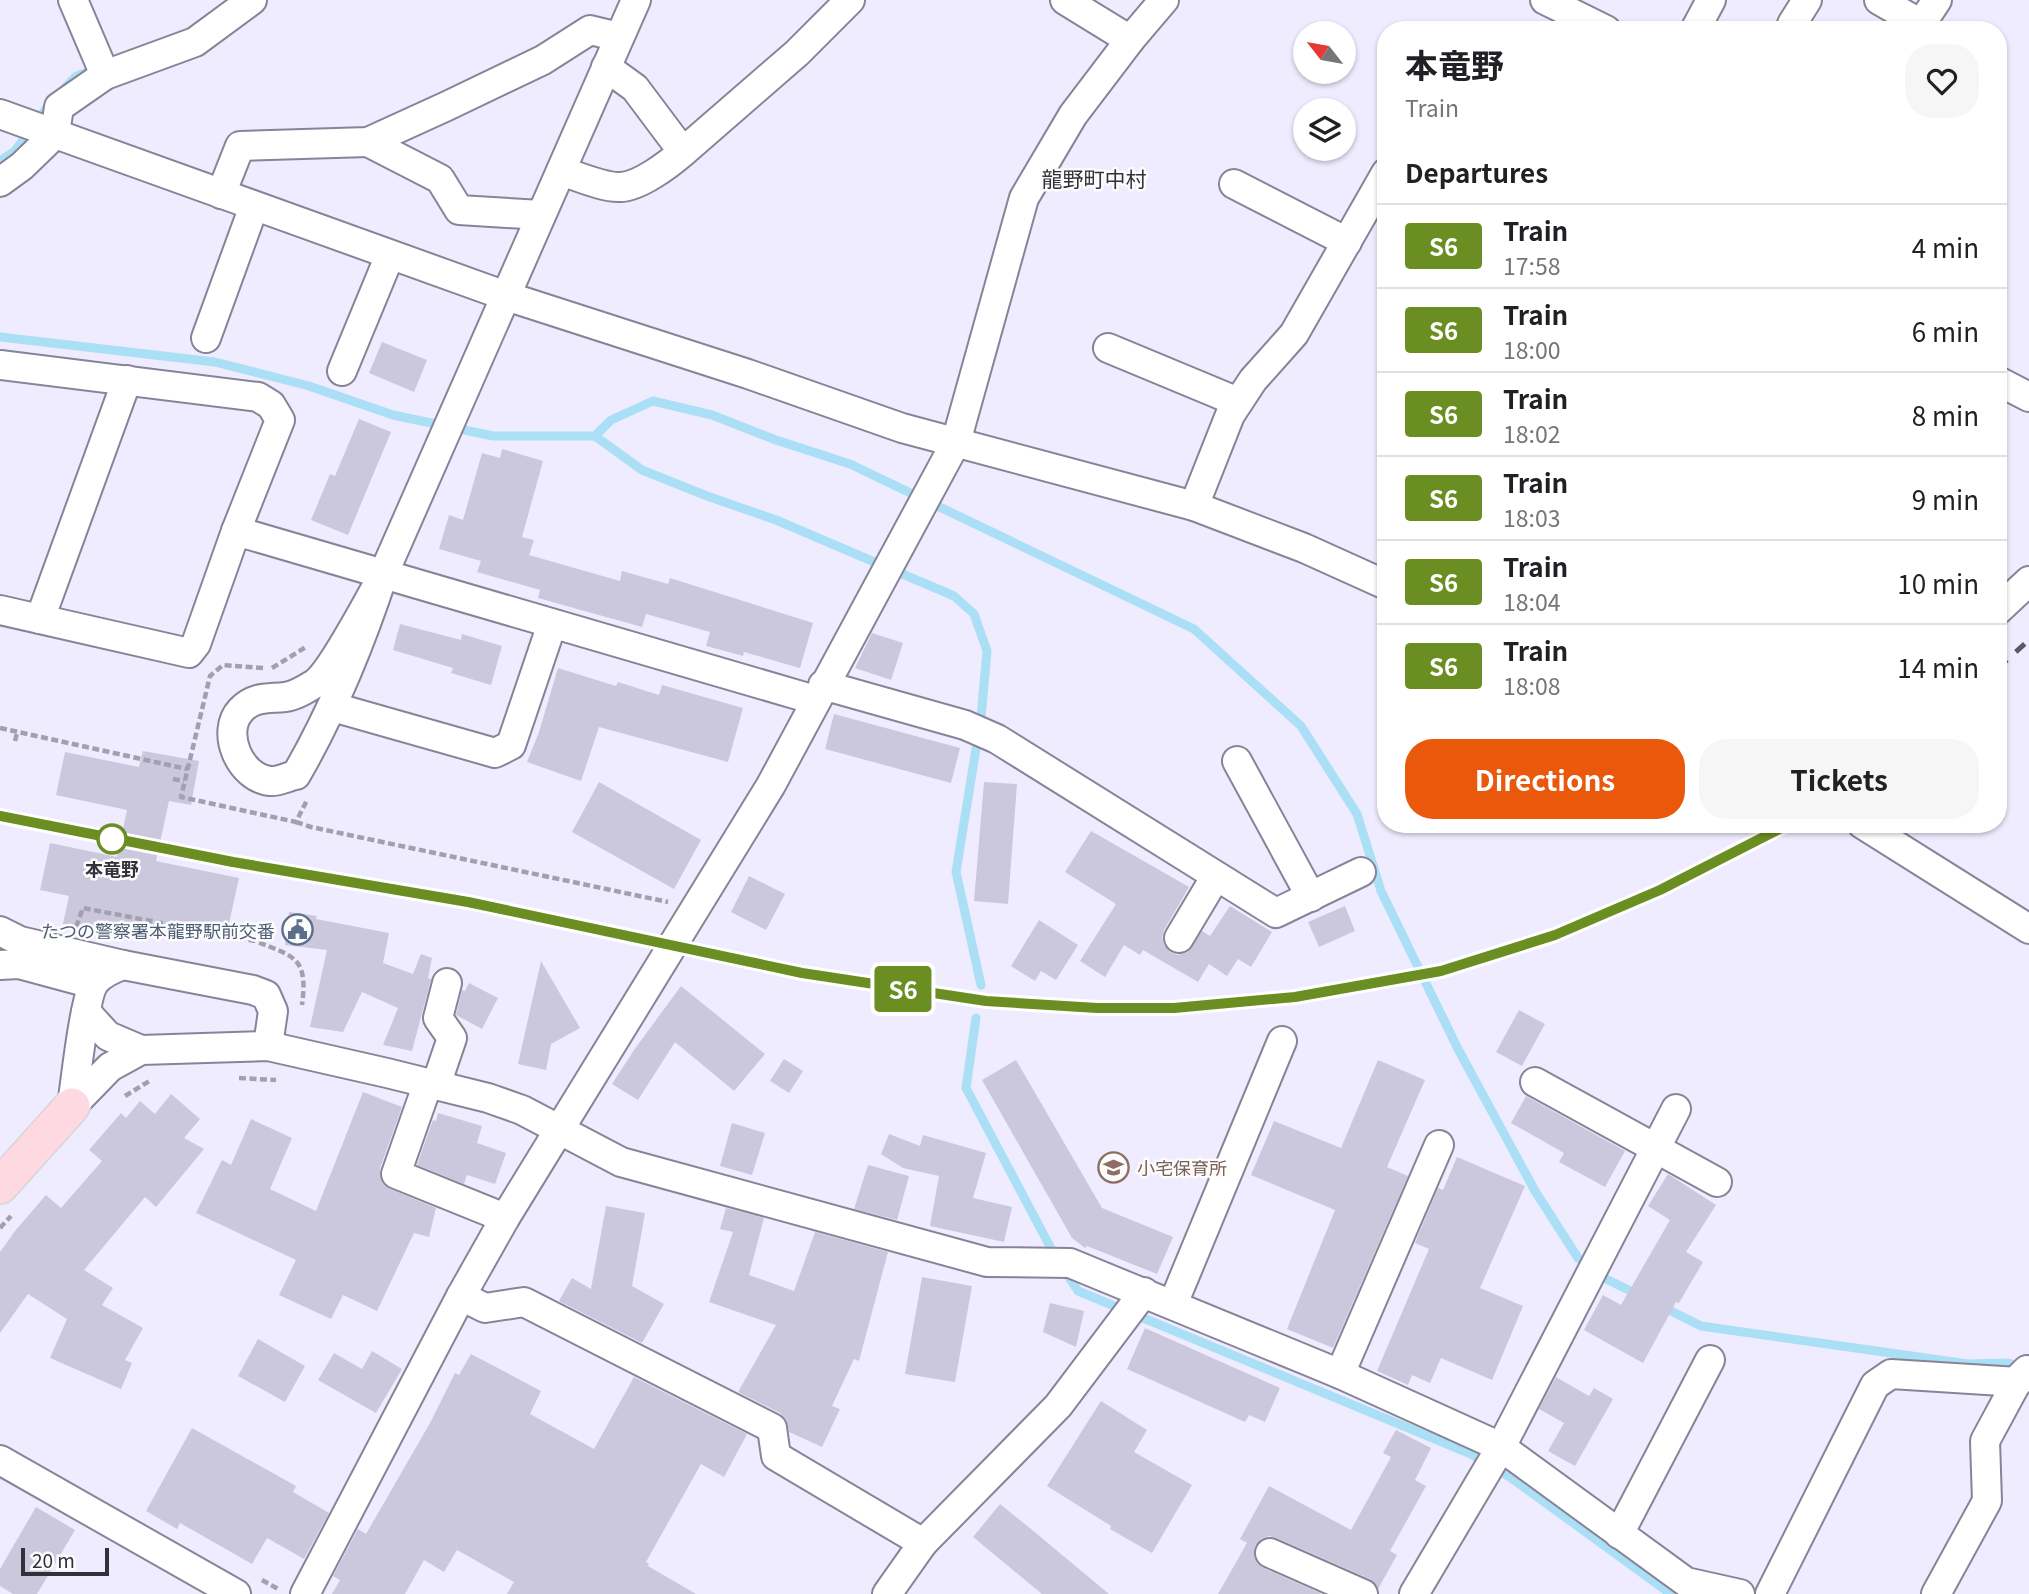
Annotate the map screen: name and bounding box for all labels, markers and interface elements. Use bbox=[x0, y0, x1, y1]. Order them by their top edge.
north arrow bbox=[1293, 21, 1356, 84]
map controls bbox=[1293, 21, 1356, 161]
text: 本竜野 bbox=[1405, 40, 1504, 88]
button: heart bbox=[1905, 44, 1979, 118]
text: Train bbox=[1405, 90, 1459, 124]
button: layers bbox=[1293, 98, 1356, 161]
text: Departures bbox=[1405, 153, 1548, 190]
district label: 龍野町中村 bbox=[1042, 163, 1147, 193]
text: Train bbox=[1503, 211, 1568, 248]
text: S6 bbox=[1429, 228, 1458, 263]
text: 4 min bbox=[1912, 228, 1979, 265]
text: 17:58 bbox=[1503, 248, 1560, 282]
text: Train bbox=[1503, 295, 1568, 332]
text: S6 bbox=[1429, 312, 1458, 347]
text: 6 min bbox=[1912, 312, 1979, 349]
text: 18:00 bbox=[1503, 332, 1560, 366]
text: Train bbox=[1503, 379, 1568, 416]
text: S6 bbox=[1429, 396, 1458, 431]
text: 8 min bbox=[1912, 396, 1979, 433]
text: 18:02 bbox=[1503, 416, 1560, 450]
text: Train bbox=[1503, 463, 1568, 500]
text: S6 bbox=[1429, 480, 1458, 515]
text: 9 min bbox=[1912, 480, 1979, 517]
text: 18:03 bbox=[1503, 500, 1560, 534]
text: Train bbox=[1503, 547, 1568, 584]
text: S6 bbox=[1429, 564, 1458, 599]
text: 10 min bbox=[1897, 564, 1979, 601]
text: 18:04 bbox=[1503, 584, 1560, 618]
text: Train bbox=[1503, 631, 1568, 668]
text: S6 bbox=[1429, 648, 1458, 683]
text: 14 min bbox=[1897, 648, 1979, 685]
text: 18:08 bbox=[1503, 668, 1560, 702]
button: Directions bbox=[1405, 739, 1685, 819]
button: Tickets bbox=[1699, 739, 1979, 819]
marker: 本竜野 bbox=[97, 824, 127, 854]
place label: 本竜野 bbox=[85, 855, 139, 881]
public building icon: たつの警察署本龍野駅前交番 bbox=[281, 913, 315, 947]
place label: たつの警察署本龍野駅前交番 bbox=[41, 917, 275, 943]
line badge: S6 bbox=[872, 966, 934, 1012]
text: S6 bbox=[888, 971, 918, 1006]
school or university icon: 小宅保育所 bbox=[1097, 1150, 1131, 1184]
place label: 小宅保育所 bbox=[1137, 1154, 1227, 1180]
scale bar bbox=[21, 1545, 108, 1577]
text: 20 m bbox=[32, 1546, 75, 1573]

